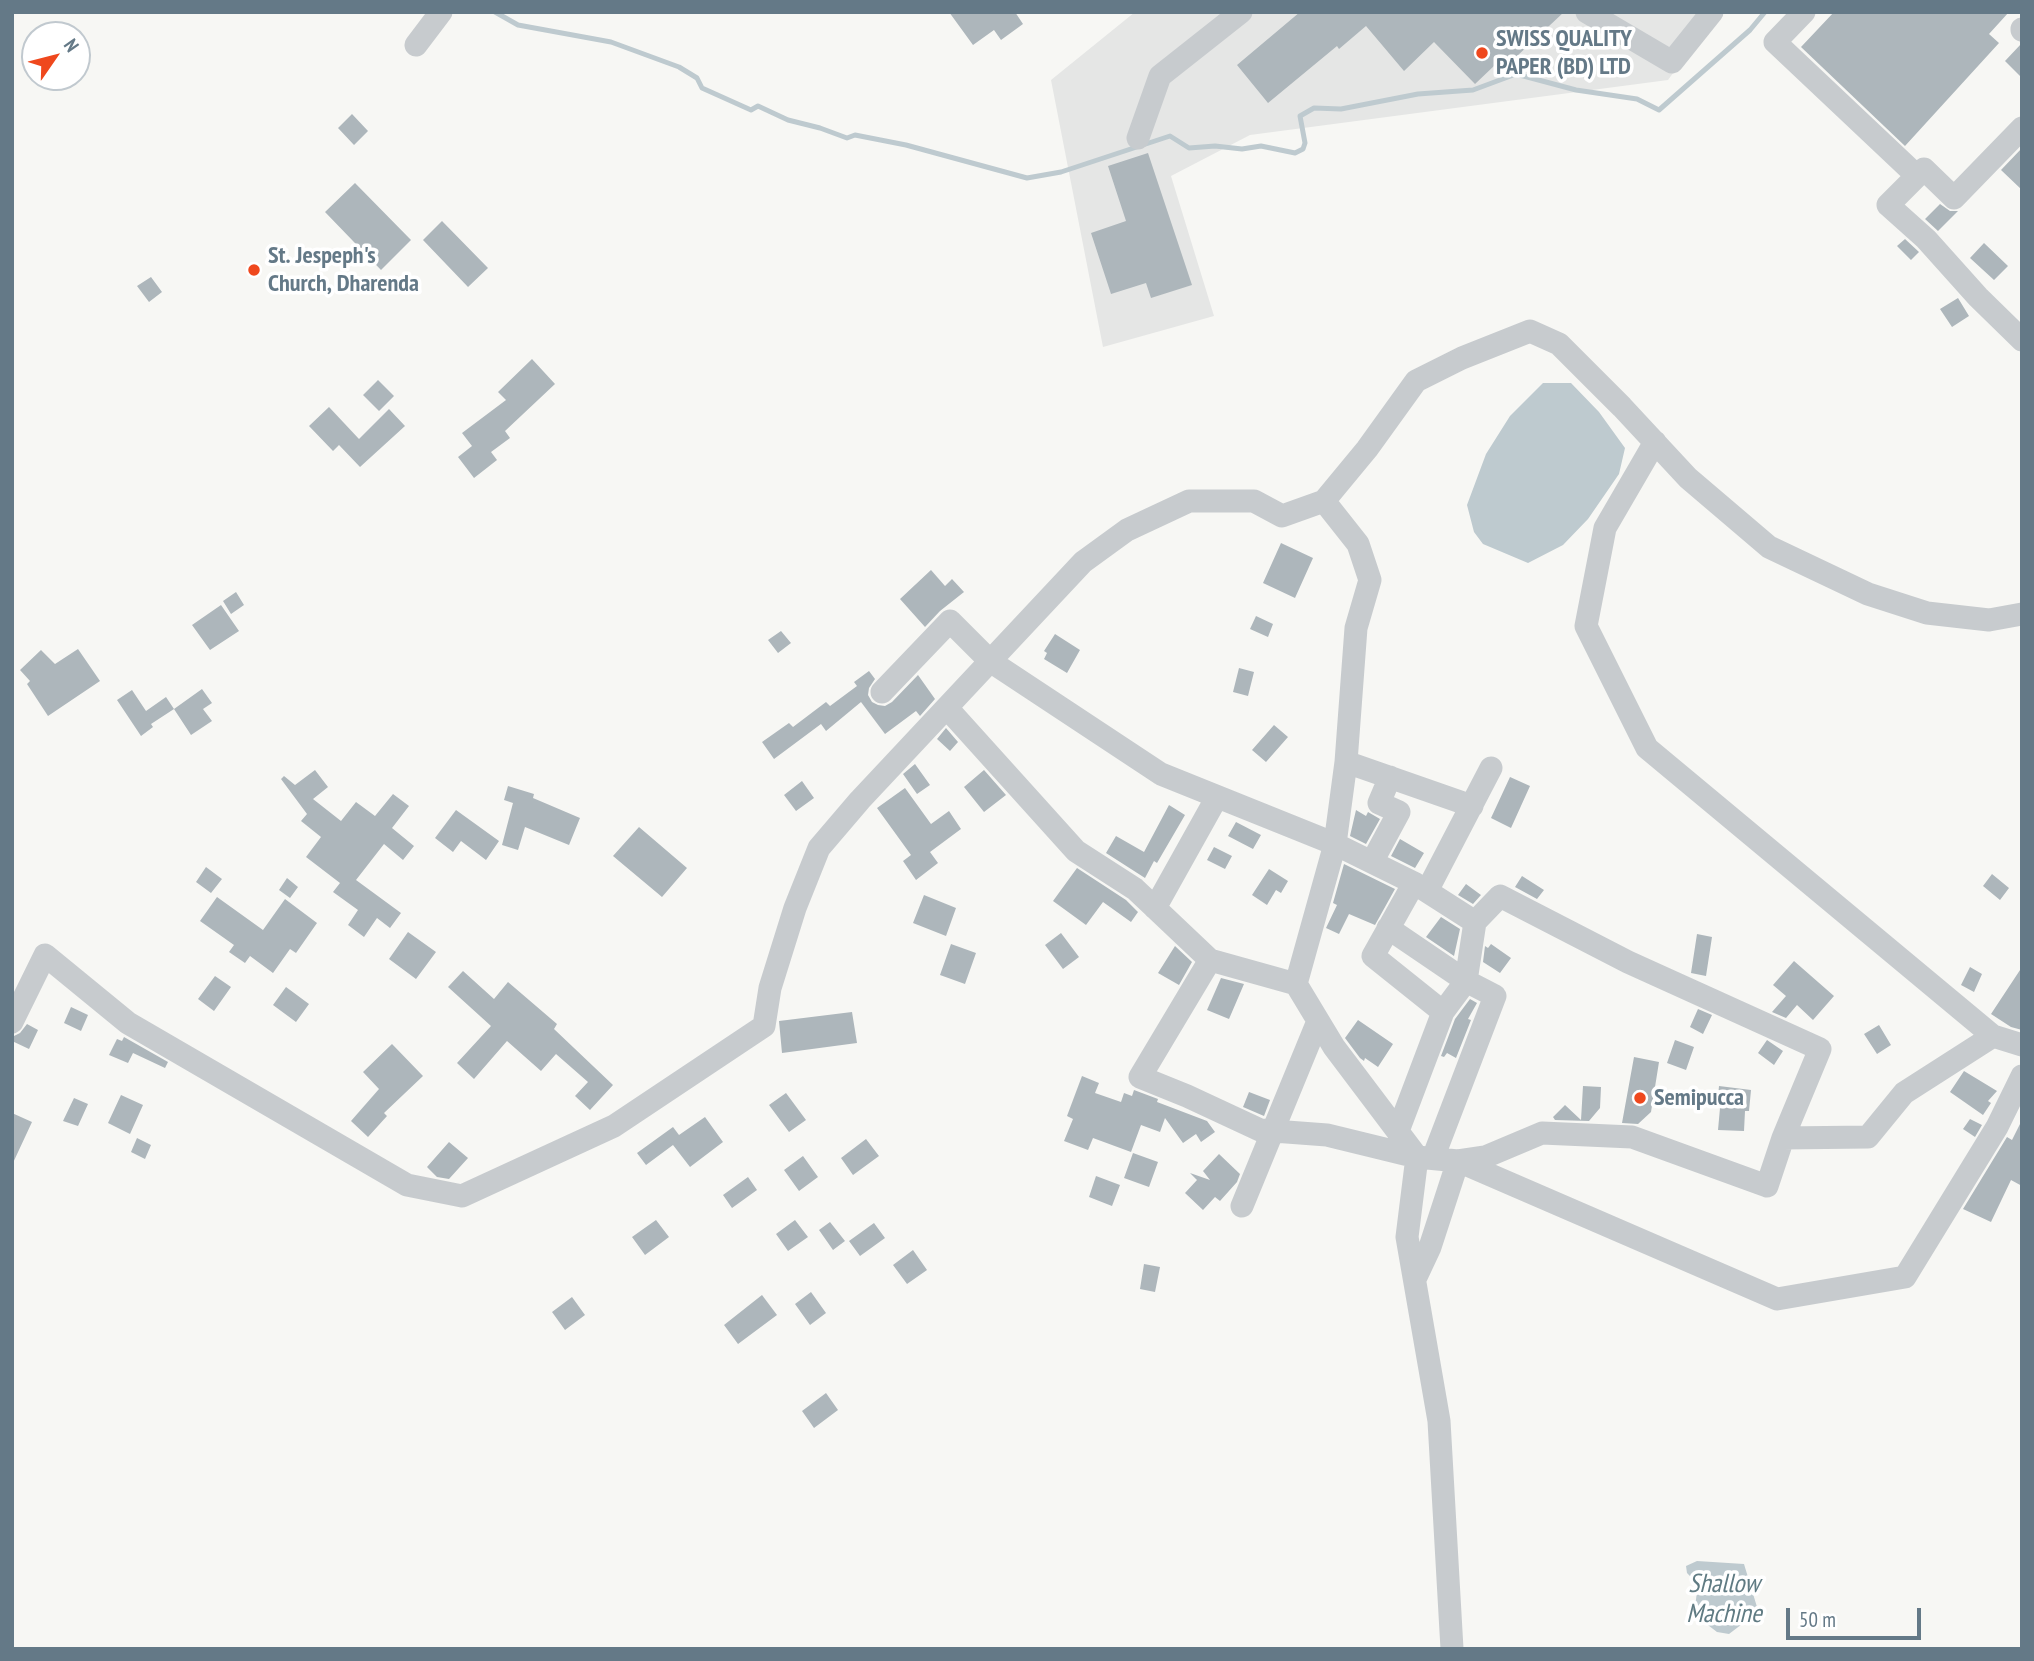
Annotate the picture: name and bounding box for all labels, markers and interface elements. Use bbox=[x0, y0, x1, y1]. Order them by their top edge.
north arrow bbox=[21, 21, 91, 91]
place label: SWISS QUALITY PAPER (BD) LTD bbox=[1496, 25, 1632, 81]
text: N bbox=[59, 34, 84, 56]
marker: SWISS QUALITY PAPER (BD) LTD bbox=[1474, 45, 1490, 61]
place label: St. Jespeph's Church, Dharenda bbox=[268, 242, 419, 298]
marker: St. Jespeph's Church, Dharenda bbox=[246, 262, 262, 278]
place label: Semipucca bbox=[1654, 1084, 1744, 1112]
marker: Semipucca bbox=[1632, 1090, 1648, 1106]
water label: Shallow Machine bbox=[1686, 1569, 1762, 1630]
scale bar bbox=[1789, 1594, 1924, 1638]
text: 50 m bbox=[1799, 1606, 1836, 1633]

